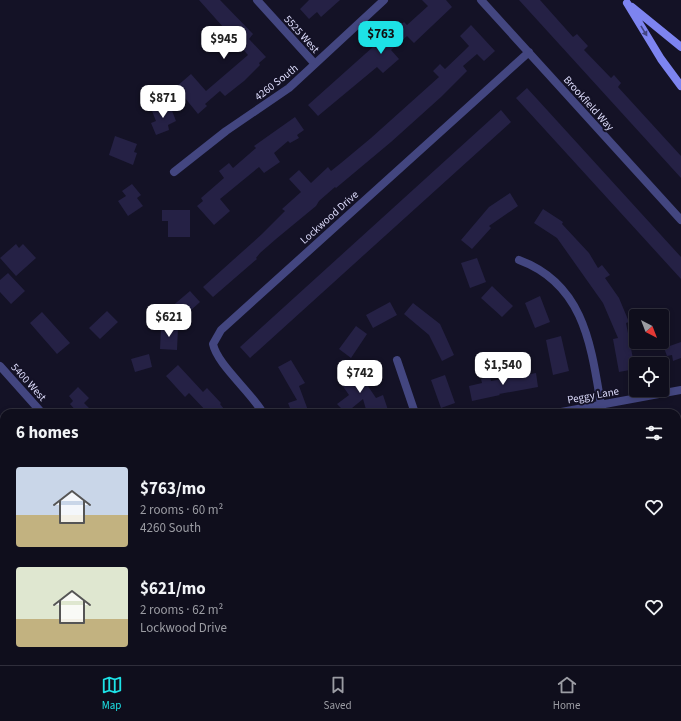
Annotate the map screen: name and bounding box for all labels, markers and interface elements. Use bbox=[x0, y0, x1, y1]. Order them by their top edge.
street label: 5525 West bbox=[281, 12, 323, 57]
pin: $763 bbox=[357, 21, 405, 55]
text: $763 bbox=[367, 25, 395, 43]
one-way arrow bbox=[641, 25, 648, 37]
pin: $945 bbox=[200, 26, 248, 60]
text: $945 bbox=[210, 30, 238, 48]
street label: 4260 South bbox=[251, 61, 301, 104]
street label: Brookfield Way bbox=[560, 73, 617, 134]
pin: $871 bbox=[139, 85, 187, 119]
text: $871 bbox=[149, 89, 177, 107]
street label: Lockwood Drive bbox=[297, 187, 362, 248]
pin: $621 bbox=[145, 304, 193, 338]
text: $621 bbox=[155, 308, 183, 326]
north arrow bbox=[629, 309, 669, 349]
map controls bbox=[629, 309, 669, 397]
pin: $1,540 bbox=[470, 352, 536, 386]
text: $1,540 bbox=[484, 356, 522, 374]
button: locate bbox=[629, 357, 669, 397]
street label: 5400 West bbox=[8, 360, 50, 405]
pin: $742 bbox=[336, 360, 384, 394]
text: $742 bbox=[346, 364, 374, 382]
street label: Peggy Lane bbox=[566, 383, 621, 407]
text: 6 homes bbox=[16, 421, 78, 445]
icon: filters bbox=[643, 422, 665, 444]
text: $763/mo bbox=[140, 477, 206, 501]
icon: home bbox=[48, 483, 96, 531]
icon: heart bbox=[643, 496, 665, 518]
text: 2 rooms · 60 m² bbox=[140, 501, 223, 519]
text: 4260 South bbox=[140, 519, 201, 537]
text: $621/mo bbox=[140, 577, 206, 601]
icon: home bbox=[48, 583, 96, 631]
icon: heart bbox=[643, 596, 665, 618]
text: 2 rooms · 62 m² bbox=[140, 601, 223, 619]
text: Lockwood Drive bbox=[140, 619, 227, 637]
tab: Map bbox=[101, 674, 123, 713]
tab: Saved bbox=[324, 674, 352, 713]
tab: Home bbox=[553, 674, 580, 713]

